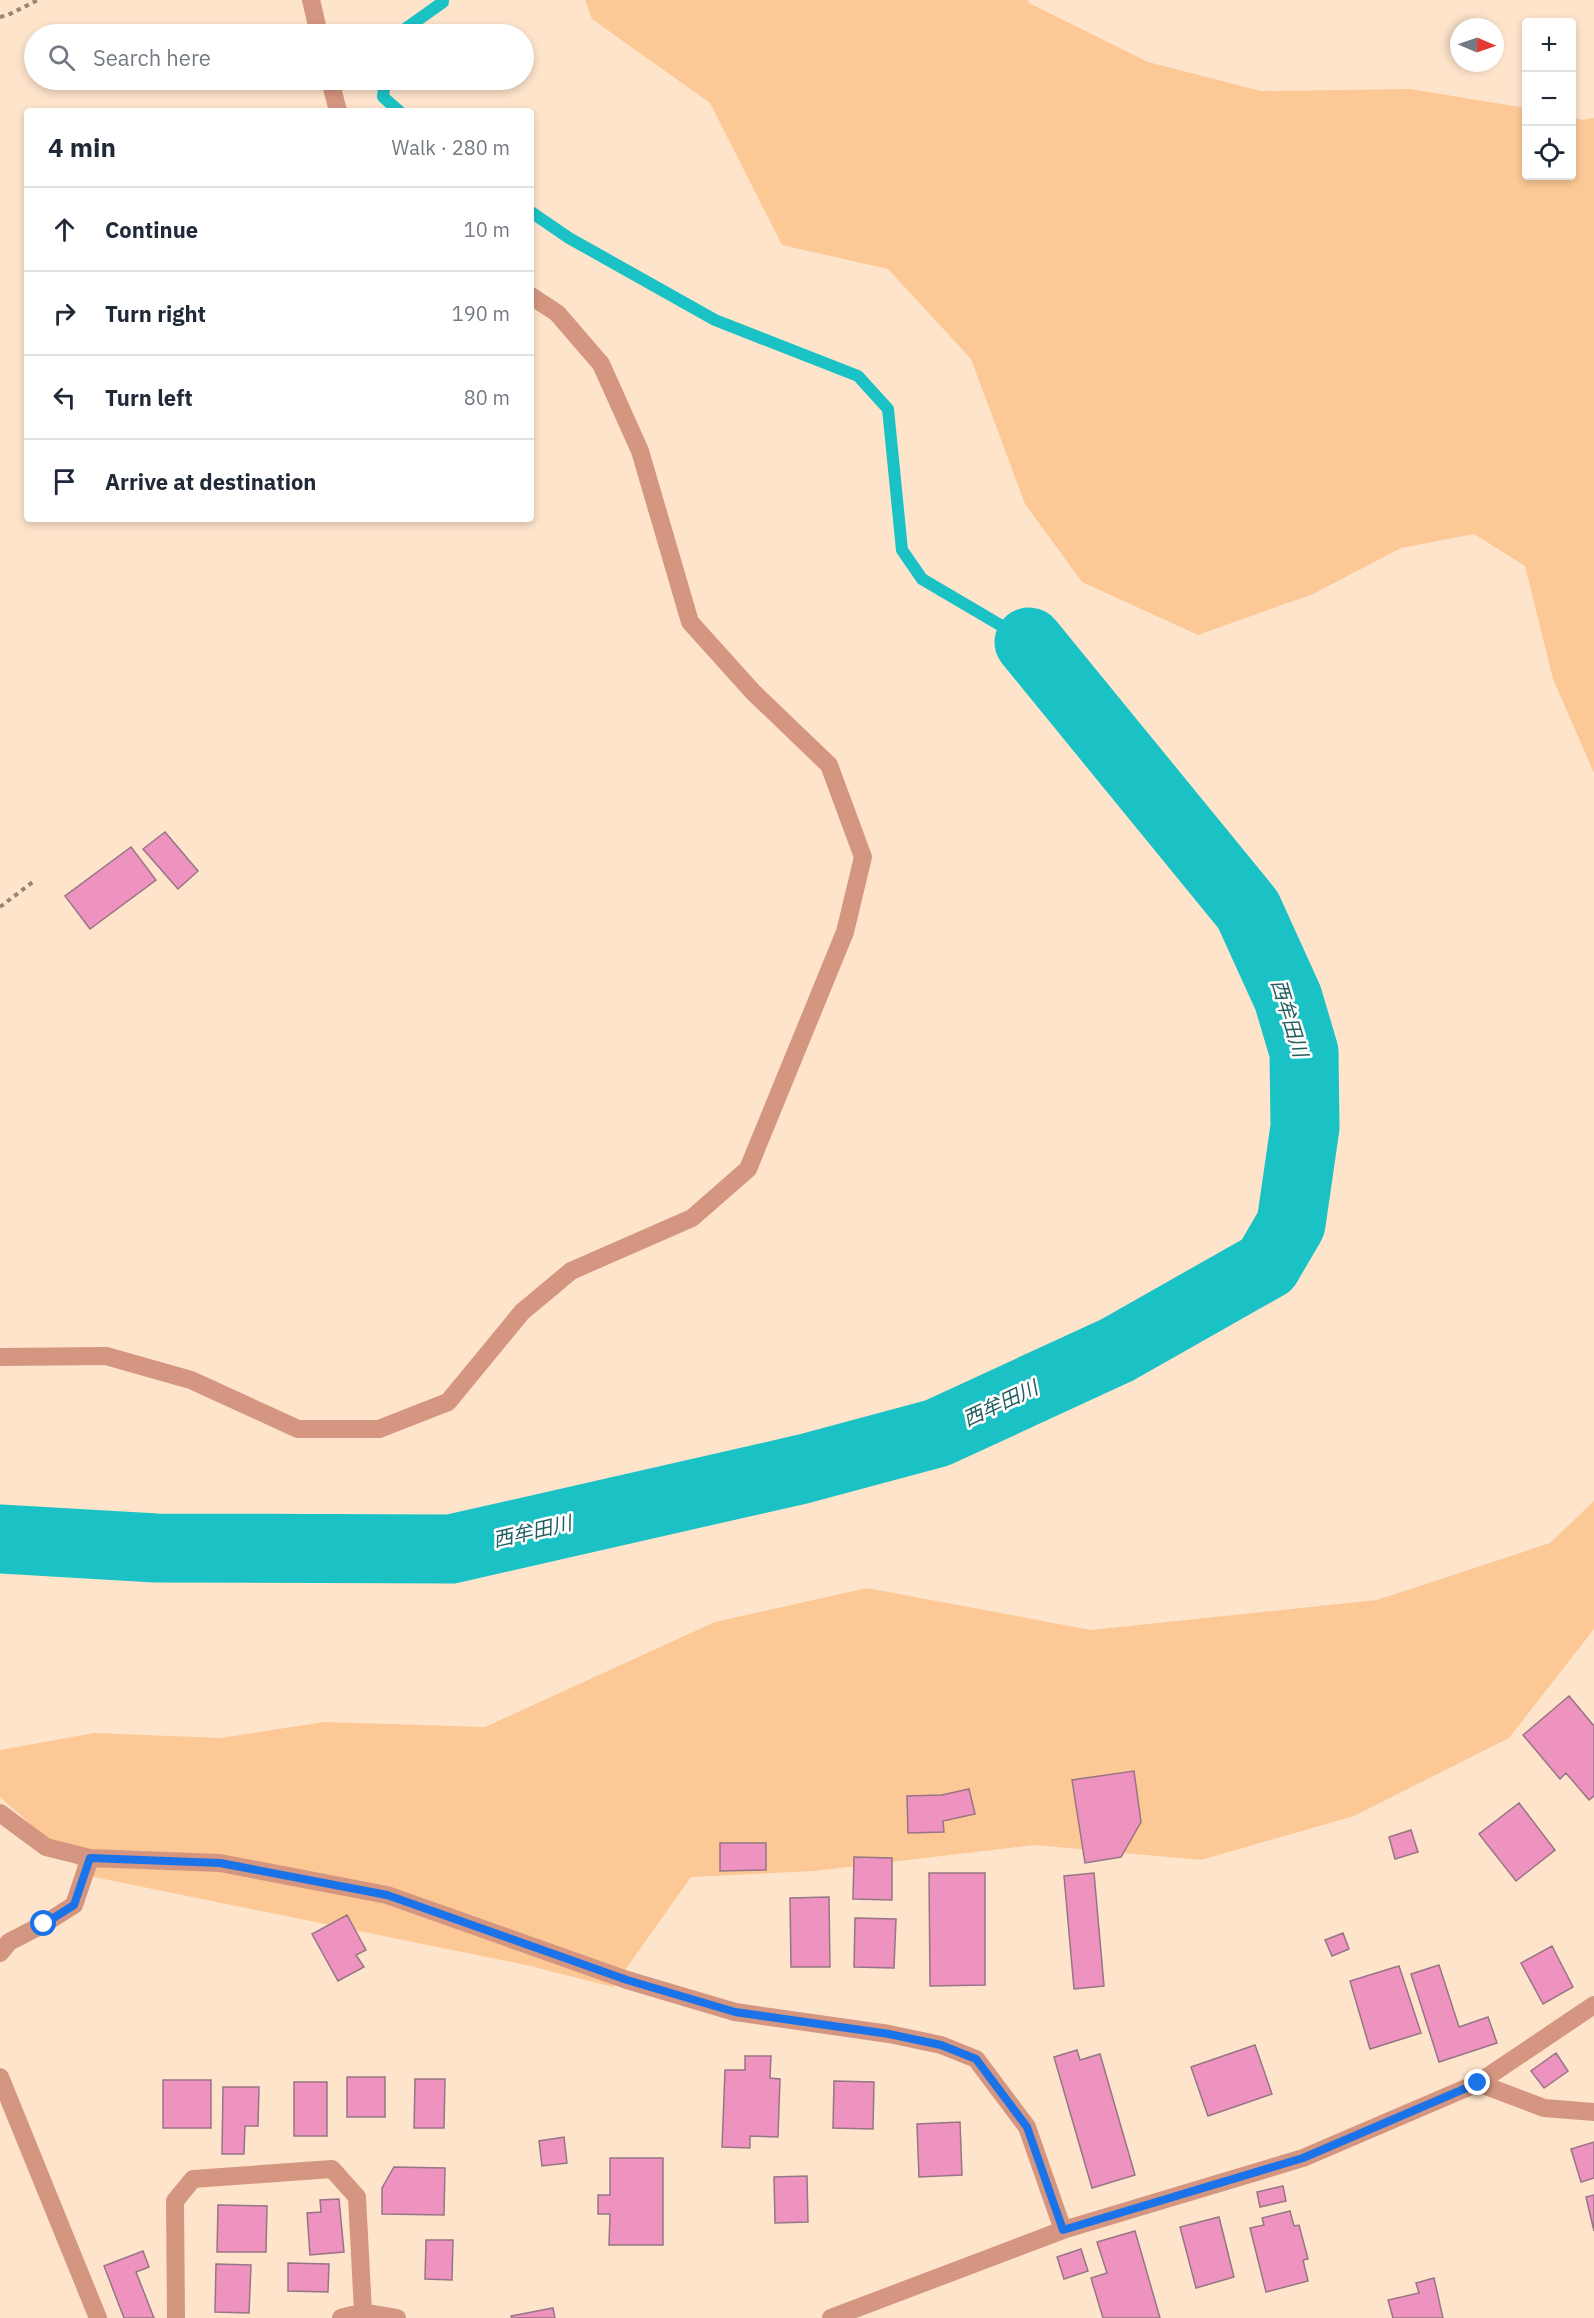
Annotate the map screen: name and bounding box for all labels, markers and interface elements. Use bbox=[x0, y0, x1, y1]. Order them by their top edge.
north arrow bbox=[1450, 18, 1504, 72]
map controls bbox=[1522, 18, 1576, 180]
button: + bbox=[1522, 18, 1576, 72]
search box bbox=[24, 24, 534, 90]
icon: search bbox=[45, 41, 78, 74]
text: Search here bbox=[93, 43, 211, 72]
button: − bbox=[1522, 72, 1576, 126]
button: locate bbox=[1522, 126, 1576, 180]
text: 4 min bbox=[48, 130, 116, 164]
text: Walk · 280 m bbox=[392, 134, 510, 161]
icon: ahead bbox=[48, 213, 81, 246]
text: Continue bbox=[105, 215, 198, 244]
text: 10 m bbox=[464, 216, 510, 243]
icon: right bbox=[48, 297, 81, 330]
text: Turn right bbox=[105, 299, 206, 328]
text: 190 m bbox=[452, 300, 510, 327]
icon: left bbox=[48, 381, 81, 414]
text: Turn left bbox=[105, 383, 193, 412]
text: 80 m bbox=[464, 384, 510, 411]
icon: arrive bbox=[48, 465, 81, 498]
text: Arrive at destination bbox=[105, 467, 316, 496]
water label: 西牟田川 bbox=[1265, 976, 1315, 1062]
water label: 西牟田川 bbox=[958, 1373, 1044, 1432]
water label: 西牟田川 bbox=[490, 1508, 576, 1553]
route start bbox=[30, 1910, 56, 1936]
route end bbox=[1464, 2069, 1490, 2095]

